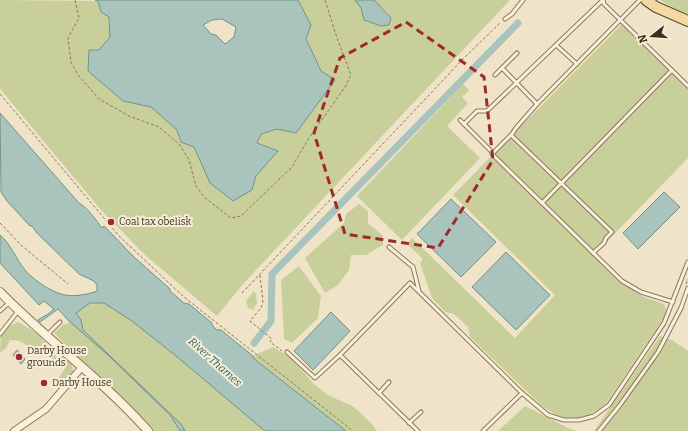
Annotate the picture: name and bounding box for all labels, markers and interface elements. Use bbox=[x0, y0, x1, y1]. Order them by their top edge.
north arrow bbox=[632, 16, 672, 56]
text: N bbox=[635, 32, 650, 45]
place label: Coal tax obelisk bbox=[119, 216, 191, 228]
marker: Coal tax obelisk bbox=[106, 217, 116, 227]
water label: River Thames bbox=[186, 335, 244, 389]
place label: Darby House grounds bbox=[27, 345, 87, 369]
marker: Darby House grounds bbox=[14, 352, 24, 362]
place label: Darby House bbox=[52, 377, 112, 389]
marker: Darby House bbox=[39, 378, 49, 388]

